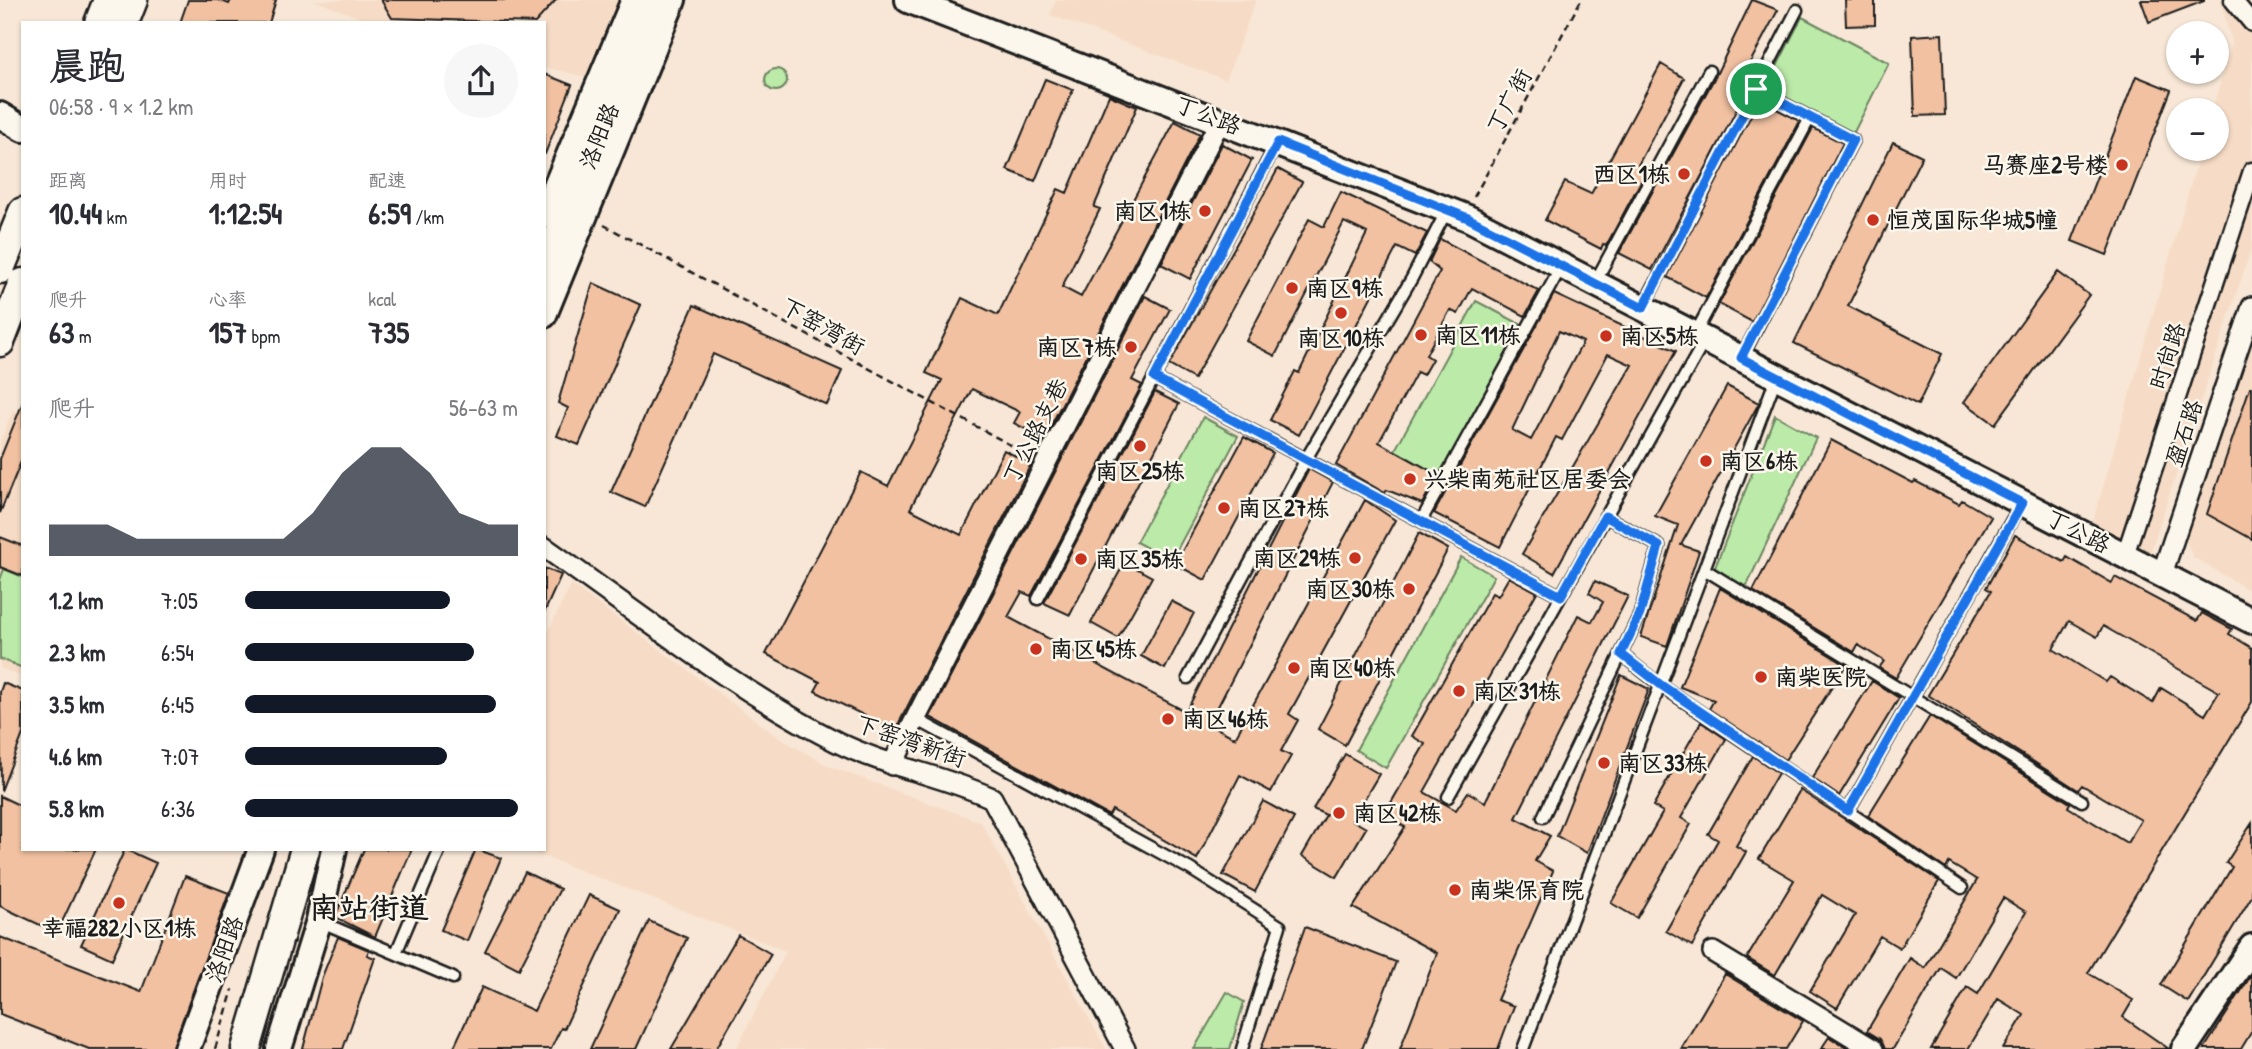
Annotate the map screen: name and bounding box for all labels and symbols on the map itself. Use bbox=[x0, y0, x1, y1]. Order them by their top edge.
pin bbox=[1726, 59, 1786, 119]
street label: 丁广街 bbox=[1479, 63, 1538, 139]
street label: 丁公路 bbox=[1170, 88, 1246, 141]
street label: 洛阳路 bbox=[571, 98, 626, 174]
place label: 马赛座2号楼 bbox=[1982, 149, 2108, 180]
marker: 马赛座2号楼 bbox=[2114, 157, 2130, 173]
place label: 西区1栋 bbox=[1593, 158, 1670, 189]
marker: 西区1栋 bbox=[1676, 166, 1692, 182]
place label: 南区1栋 bbox=[1114, 195, 1191, 226]
marker: 南区1栋 bbox=[1197, 203, 1213, 219]
place label: 恒茂国际华城5幢 bbox=[1887, 204, 2058, 235]
marker: 恒茂国际华城5幢 bbox=[1865, 212, 1881, 228]
place label: 南区9栋 bbox=[1306, 272, 1383, 303]
marker: 南区9栋 bbox=[1284, 280, 1300, 296]
street label: 下窑湾街 bbox=[775, 290, 871, 361]
marker: 南区10栋 bbox=[1333, 305, 1349, 321]
street label: 时尚路 bbox=[2141, 318, 2192, 393]
place label: 南区11栋 bbox=[1435, 319, 1521, 350]
place label: 南区5栋 bbox=[1620, 320, 1699, 351]
place label: 南区10栋 bbox=[1297, 322, 1385, 353]
marker: 南区11栋 bbox=[1413, 327, 1429, 343]
marker: 南区5栋 bbox=[1598, 328, 1614, 344]
place label: 南区7栋 bbox=[1037, 331, 1117, 362]
marker: 南区7栋 bbox=[1123, 339, 1139, 355]
street label: 丁公路支巷 bbox=[995, 372, 1075, 489]
street label: 盈石路 bbox=[2158, 395, 2209, 471]
marker: 南区25栋 bbox=[1132, 438, 1148, 454]
place label: 南区6栋 bbox=[1720, 445, 1798, 476]
marker: 南区6栋 bbox=[1698, 453, 1714, 469]
place label: 南区25栋 bbox=[1095, 455, 1185, 486]
place label: 兴柴南苑社区居委会 bbox=[1424, 463, 1631, 494]
marker: 兴柴南苑社区居委会 bbox=[1402, 471, 1418, 487]
place label: 南区27栋 bbox=[1238, 492, 1329, 523]
marker: 南区27栋 bbox=[1216, 500, 1232, 516]
street label: 丁公路 bbox=[2040, 501, 2116, 560]
place label: 南区29栋 bbox=[1253, 542, 1341, 573]
place label: 南区35栋 bbox=[1095, 543, 1184, 574]
marker: 南区29栋 bbox=[1347, 550, 1363, 566]
marker: 南区35栋 bbox=[1073, 551, 1089, 567]
place label: 南区30栋 bbox=[1305, 573, 1395, 604]
marker: 南区30栋 bbox=[1401, 581, 1417, 597]
place label: 南区45栋 bbox=[1050, 633, 1137, 664]
marker: 南区45栋 bbox=[1028, 641, 1044, 657]
place label: 南区40栋 bbox=[1308, 652, 1396, 683]
marker: 南区40栋 bbox=[1286, 660, 1302, 676]
place label: 南柴医院 bbox=[1775, 661, 1867, 692]
marker: 南柴医院 bbox=[1753, 669, 1769, 685]
place label: 南区31栋 bbox=[1473, 675, 1561, 706]
marker: 南区31栋 bbox=[1451, 683, 1467, 699]
place label: 南区46栋 bbox=[1182, 703, 1269, 734]
street label: 下窑湾新街 bbox=[852, 707, 971, 774]
marker: 南区46栋 bbox=[1160, 711, 1176, 727]
place label: 南区33栋 bbox=[1618, 747, 1708, 778]
marker: 南区33栋 bbox=[1596, 755, 1612, 771]
place label: 南区42栋 bbox=[1353, 797, 1441, 828]
marker: 南区42栋 bbox=[1331, 805, 1347, 821]
place label: 南柴保育院 bbox=[1469, 874, 1584, 905]
marker: 南柴保育院 bbox=[1447, 882, 1463, 898]
district label: 南站街道 bbox=[309, 887, 429, 927]
marker: 幸福282小区1栋 bbox=[111, 895, 127, 911]
street label: 洛阳路 bbox=[197, 911, 250, 987]
place label: 幸福282小区1栋 bbox=[42, 912, 196, 943]

